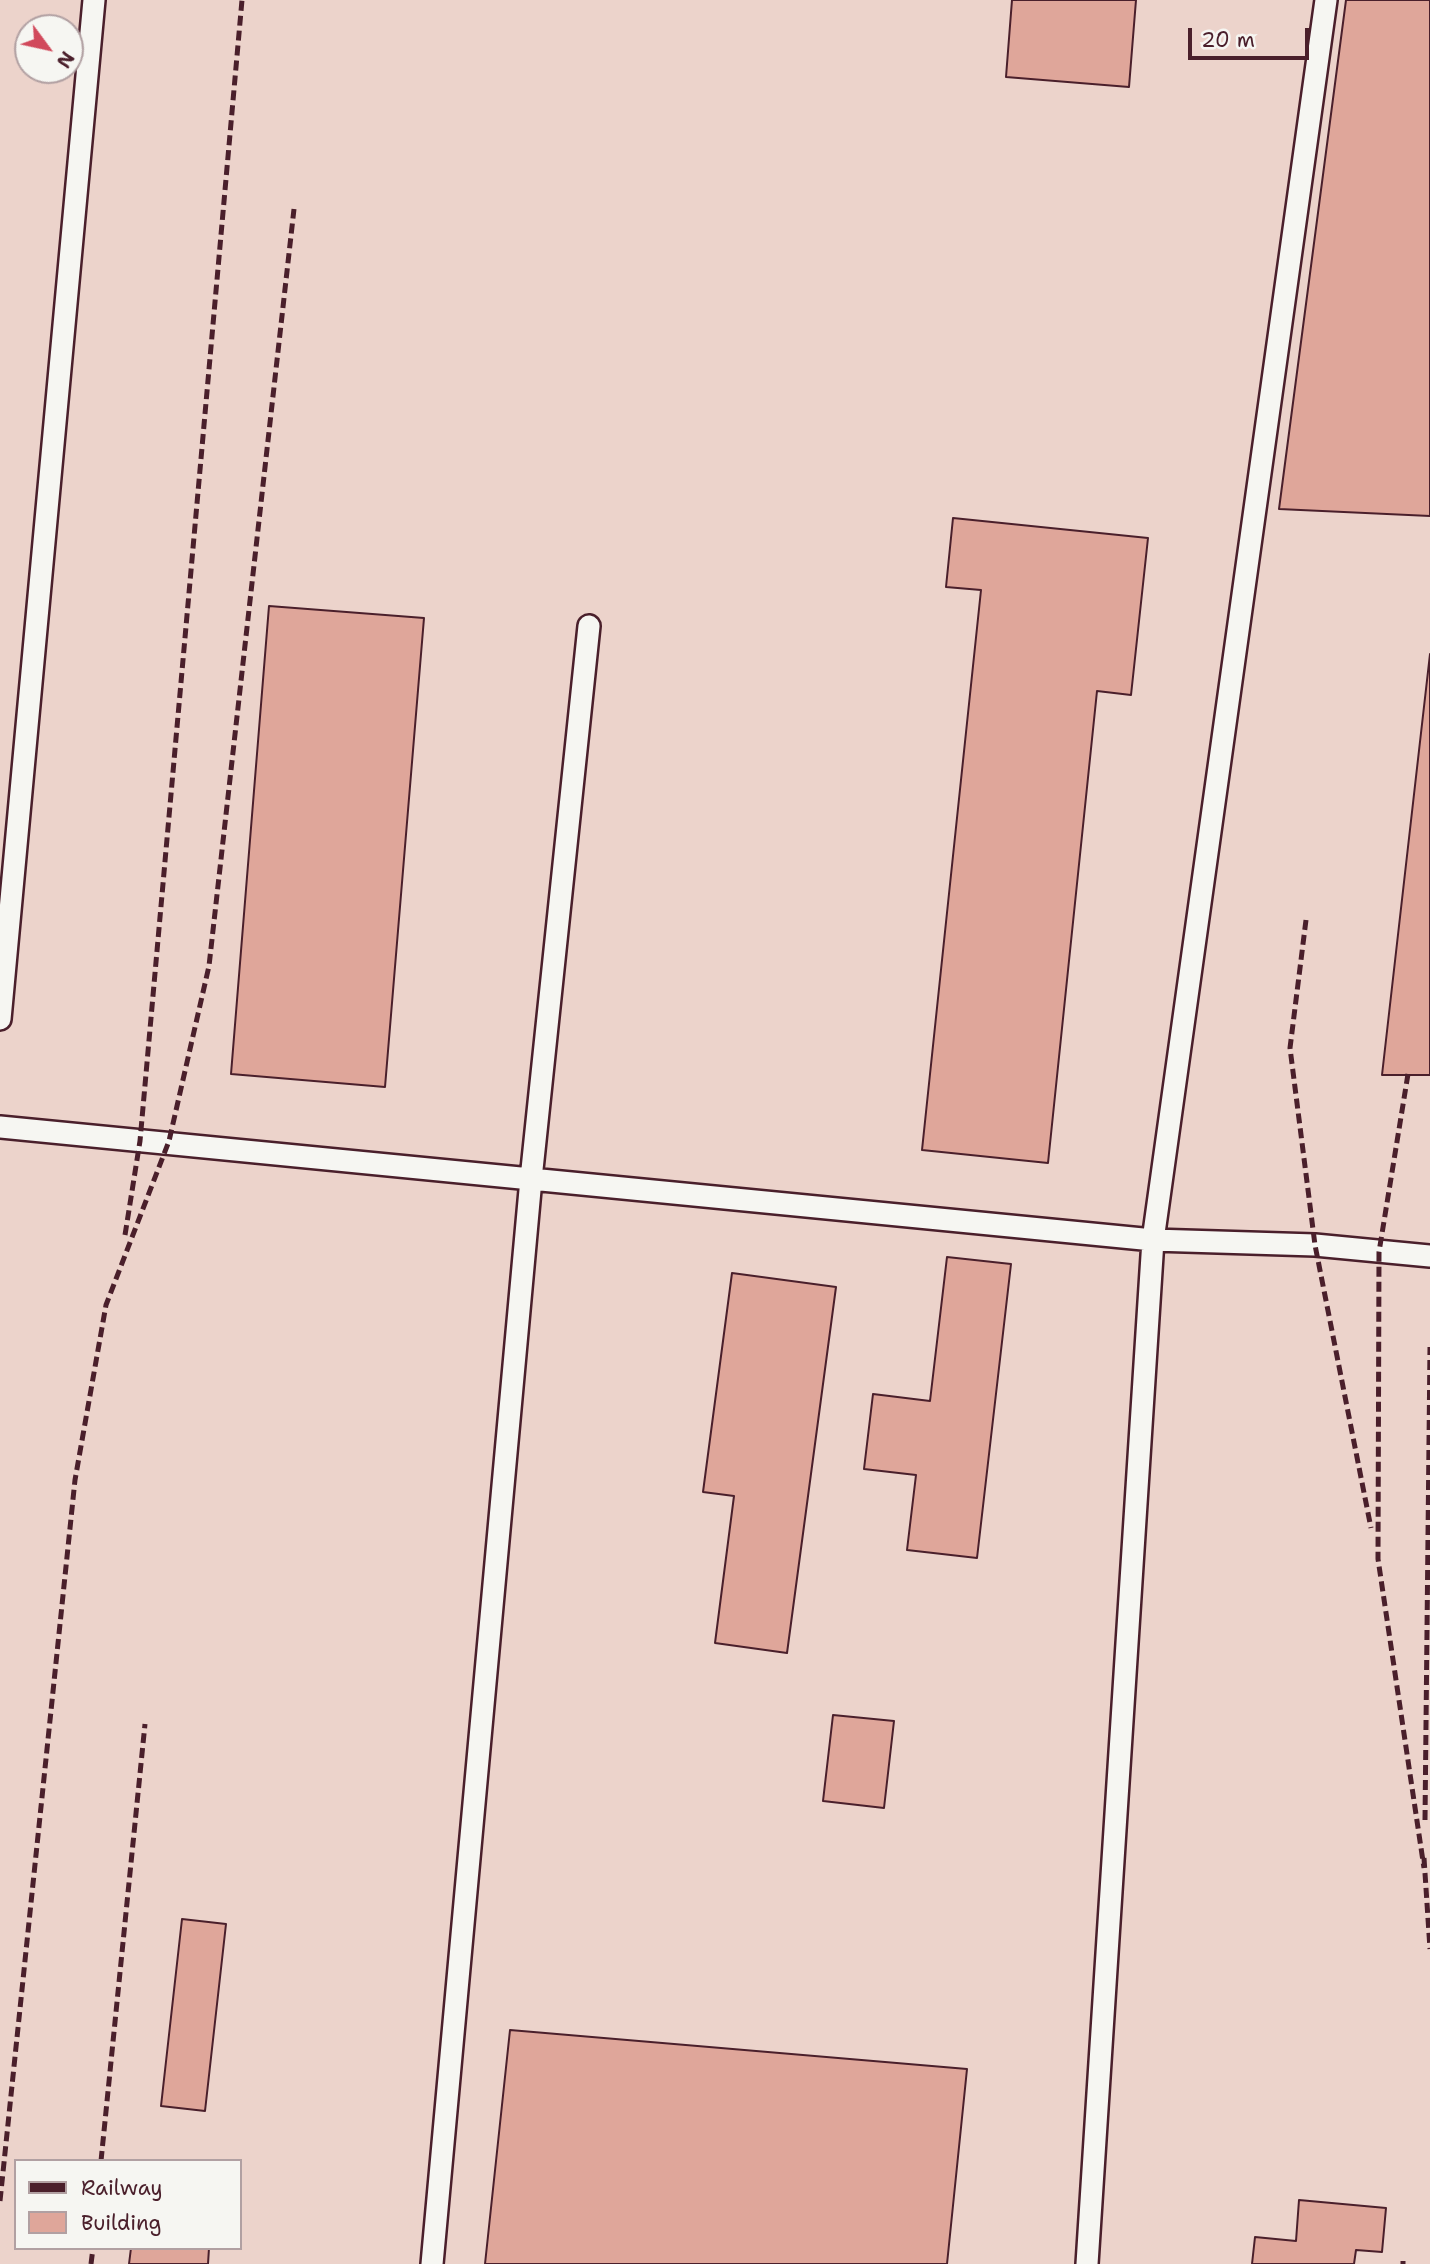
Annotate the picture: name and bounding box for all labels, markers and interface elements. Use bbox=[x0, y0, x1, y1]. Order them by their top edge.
north arrow bbox=[14, 14, 84, 84]
scale bar bbox=[1192, 14, 1313, 58]
text: 20 m bbox=[1201, 26, 1255, 54]
text: N bbox=[51, 46, 80, 73]
legend bbox=[14, 2159, 242, 2250]
text: Railway bbox=[81, 2174, 163, 2202]
text: Building bbox=[81, 2209, 161, 2237]

